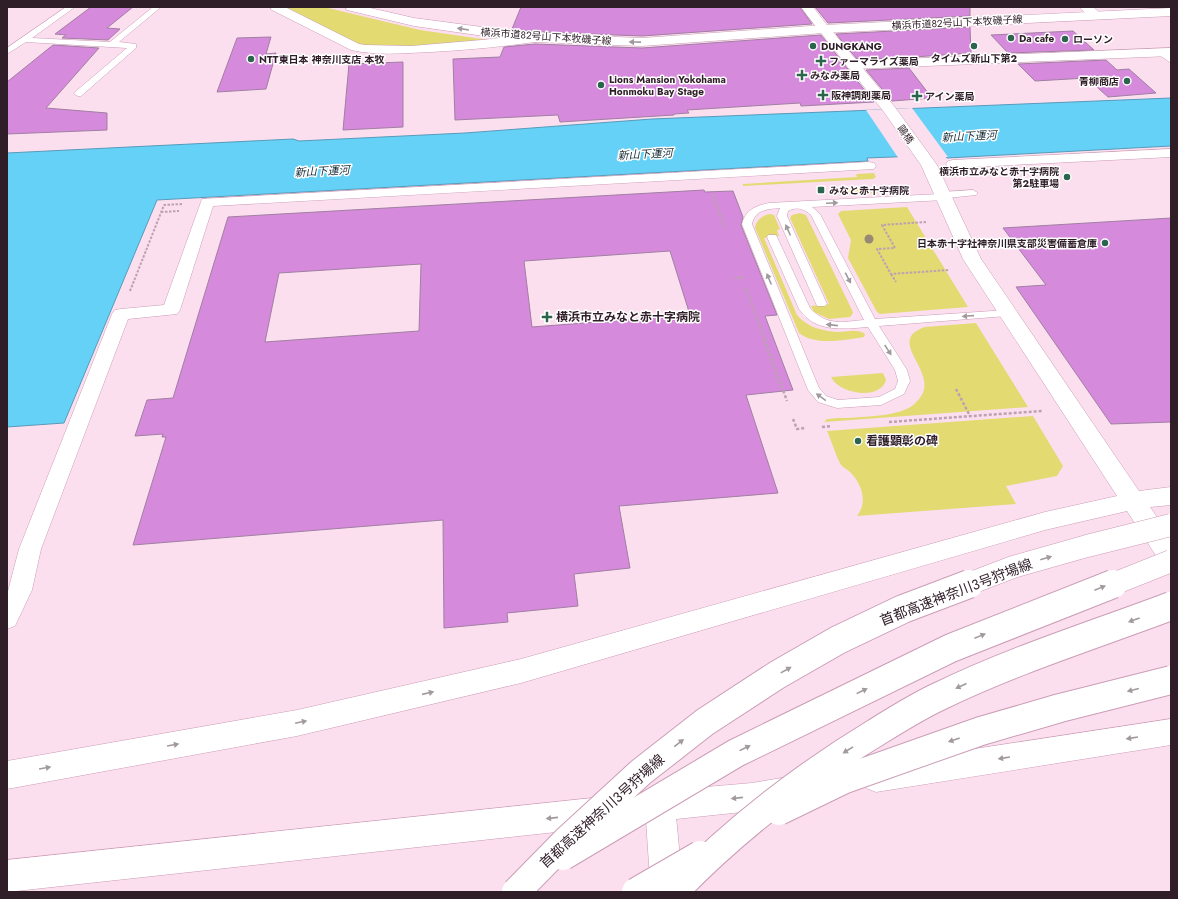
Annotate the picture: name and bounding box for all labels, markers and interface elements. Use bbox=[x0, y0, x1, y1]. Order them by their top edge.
street label: 横浜市道82号山下本牧磯子線 bbox=[891, 12, 1023, 33]
street label: 横浜市道82号山下本牧磯子線 bbox=[480, 24, 612, 49]
one-way arrow bbox=[457, 26, 469, 32]
place label: Da cafe bbox=[1019, 31, 1054, 46]
place label: ローソン bbox=[1073, 32, 1113, 47]
marker: Da cafe bbox=[1006, 33, 1016, 43]
marker: ローソン bbox=[1060, 34, 1070, 44]
one-way arrow bbox=[628, 39, 641, 45]
place label: DUNGKANG bbox=[821, 39, 882, 54]
marker: DUNGKANG bbox=[808, 41, 818, 51]
marker: タイムズ新山下第2 bbox=[969, 41, 979, 51]
place label: タイムズ新山下第2 bbox=[931, 51, 1018, 66]
place label: NTT東日本 神奈川支店 本牧 bbox=[259, 52, 384, 67]
marker: NTT東日本 神奈川支店 本牧 bbox=[246, 54, 256, 64]
place label: ファーマライズ薬局 bbox=[829, 54, 919, 69]
marker: ファーマライズ薬局 bbox=[816, 56, 826, 66]
place label: みなみ薬局 bbox=[810, 68, 860, 83]
marker: みなみ薬局 bbox=[797, 70, 807, 80]
place label: Lions Mansion Yokohama Honmoku Bay Stage bbox=[609, 72, 726, 99]
place label: 青柳商店 bbox=[1079, 74, 1119, 89]
marker: 青柳商店 bbox=[1122, 76, 1132, 86]
marker: Lions Mansion Yokohama Honmoku Bay Stage bbox=[596, 80, 606, 90]
place label: 阪神調剤薬局 bbox=[831, 88, 891, 103]
place label: アイン薬局 bbox=[925, 89, 975, 104]
marker: 阪神調剤薬局 bbox=[818, 90, 828, 100]
marker: アイン薬局 bbox=[912, 91, 922, 101]
street label: 鷗橋 bbox=[894, 122, 917, 147]
water label: 新山下運河 bbox=[941, 126, 999, 145]
water label: 新山下運河 bbox=[617, 144, 675, 163]
water label: 新山下運河 bbox=[294, 161, 352, 180]
place label: 横浜市立みなと赤十字病院 第2駐車場 bbox=[939, 164, 1059, 191]
marker: 横浜市立みなと赤十字病院 第2駐車場 bbox=[1062, 172, 1072, 182]
place label: みなと赤十字病院 bbox=[829, 183, 909, 198]
marker: みなと赤十字病院 bbox=[816, 185, 826, 195]
one-way arrow bbox=[826, 199, 838, 206]
one-way arrow bbox=[785, 224, 791, 235]
place label: 日本赤十字社神奈川県支部災害備蓄倉庫 bbox=[917, 236, 1097, 251]
marker: 日本赤十字社神奈川県支部災害備蓄倉庫 bbox=[1100, 238, 1110, 248]
one-way arrow bbox=[845, 272, 851, 283]
one-way arrow bbox=[766, 273, 772, 285]
place label: 横浜市立みなと赤十字病院 bbox=[556, 308, 700, 326]
marker: 横浜市立みなと赤十字病院 bbox=[541, 311, 553, 323]
one-way arrow bbox=[962, 313, 974, 320]
one-way arrow bbox=[826, 321, 838, 328]
one-way arrow bbox=[885, 344, 892, 356]
one-way arrow bbox=[816, 393, 826, 401]
place label: 看護顕彰の碑 bbox=[866, 432, 938, 450]
marker: 看護顕彰の碑 bbox=[853, 436, 863, 446]
street label: 首都高速神奈川3号狩場線 bbox=[877, 554, 1035, 630]
one-way arrow bbox=[1040, 555, 1052, 561]
one-way arrow bbox=[1095, 585, 1106, 591]
one-way arrow bbox=[1128, 617, 1140, 623]
one-way arrow bbox=[974, 633, 986, 639]
one-way arrow bbox=[780, 666, 792, 673]
one-way arrow bbox=[955, 683, 966, 689]
one-way arrow bbox=[1127, 687, 1139, 693]
one-way arrow bbox=[856, 688, 868, 694]
one-way arrow bbox=[422, 689, 434, 695]
one-way arrow bbox=[295, 718, 307, 724]
one-way arrow bbox=[1126, 735, 1139, 741]
one-way arrow bbox=[673, 738, 684, 747]
one-way arrow bbox=[948, 738, 960, 744]
one-way arrow bbox=[167, 742, 179, 748]
one-way arrow bbox=[739, 745, 751, 752]
one-way arrow bbox=[842, 746, 854, 753]
street label: 首都高速神奈川3号狩場線 bbox=[535, 749, 669, 873]
one-way arrow bbox=[998, 755, 1010, 761]
one-way arrow bbox=[39, 765, 52, 771]
one-way arrow bbox=[731, 795, 743, 802]
one-way arrow bbox=[546, 814, 558, 821]

